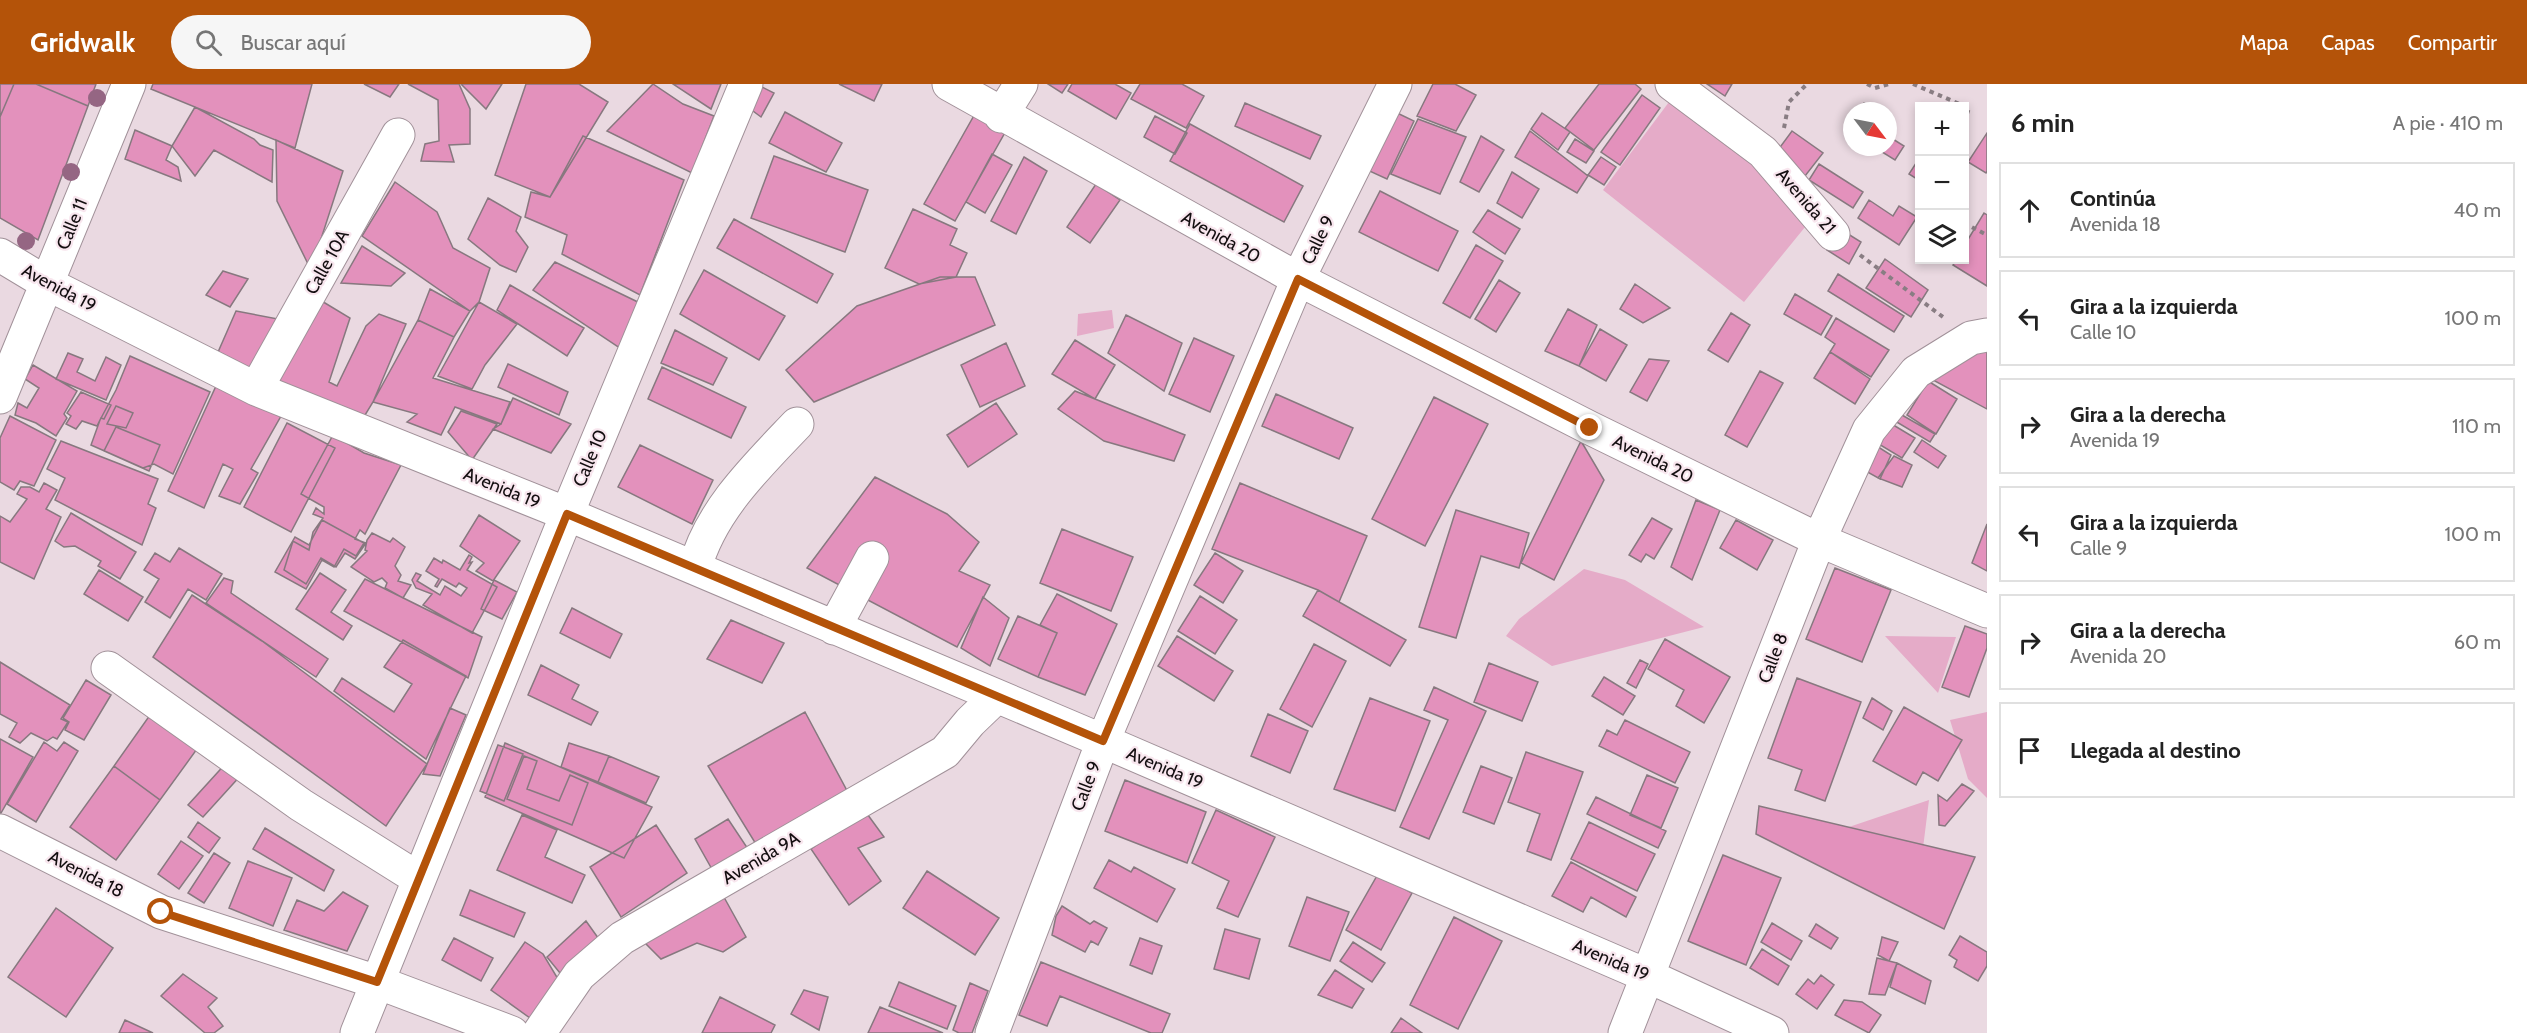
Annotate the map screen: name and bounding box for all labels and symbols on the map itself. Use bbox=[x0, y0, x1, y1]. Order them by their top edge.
north arrow bbox=[1843, 102, 1897, 156]
street label: Avenida 21 bbox=[1771, 164, 1841, 238]
street label: Calle 11 bbox=[52, 195, 92, 253]
street label: Avenida 20 bbox=[1178, 206, 1264, 268]
street label: Calle 9 bbox=[1297, 212, 1339, 268]
street label: Calle 10A bbox=[300, 226, 354, 298]
street label: Avenida 19 bbox=[18, 259, 100, 317]
route end bbox=[1576, 414, 1602, 440]
street label: Calle 10 bbox=[568, 426, 612, 490]
street label: Avenida 20 bbox=[1609, 430, 1697, 488]
street label: Avenida 19 bbox=[460, 463, 544, 513]
street label: Calle 8 bbox=[1753, 630, 1793, 686]
street label: Avenida 19 bbox=[1123, 742, 1207, 794]
street label: Calle 9 bbox=[1066, 758, 1106, 814]
street label: Avenida 9A bbox=[718, 827, 804, 889]
street label: Avenida 18 bbox=[45, 846, 127, 902]
route start bbox=[147, 898, 173, 924]
street label: Avenida 19 bbox=[1569, 934, 1653, 986]

